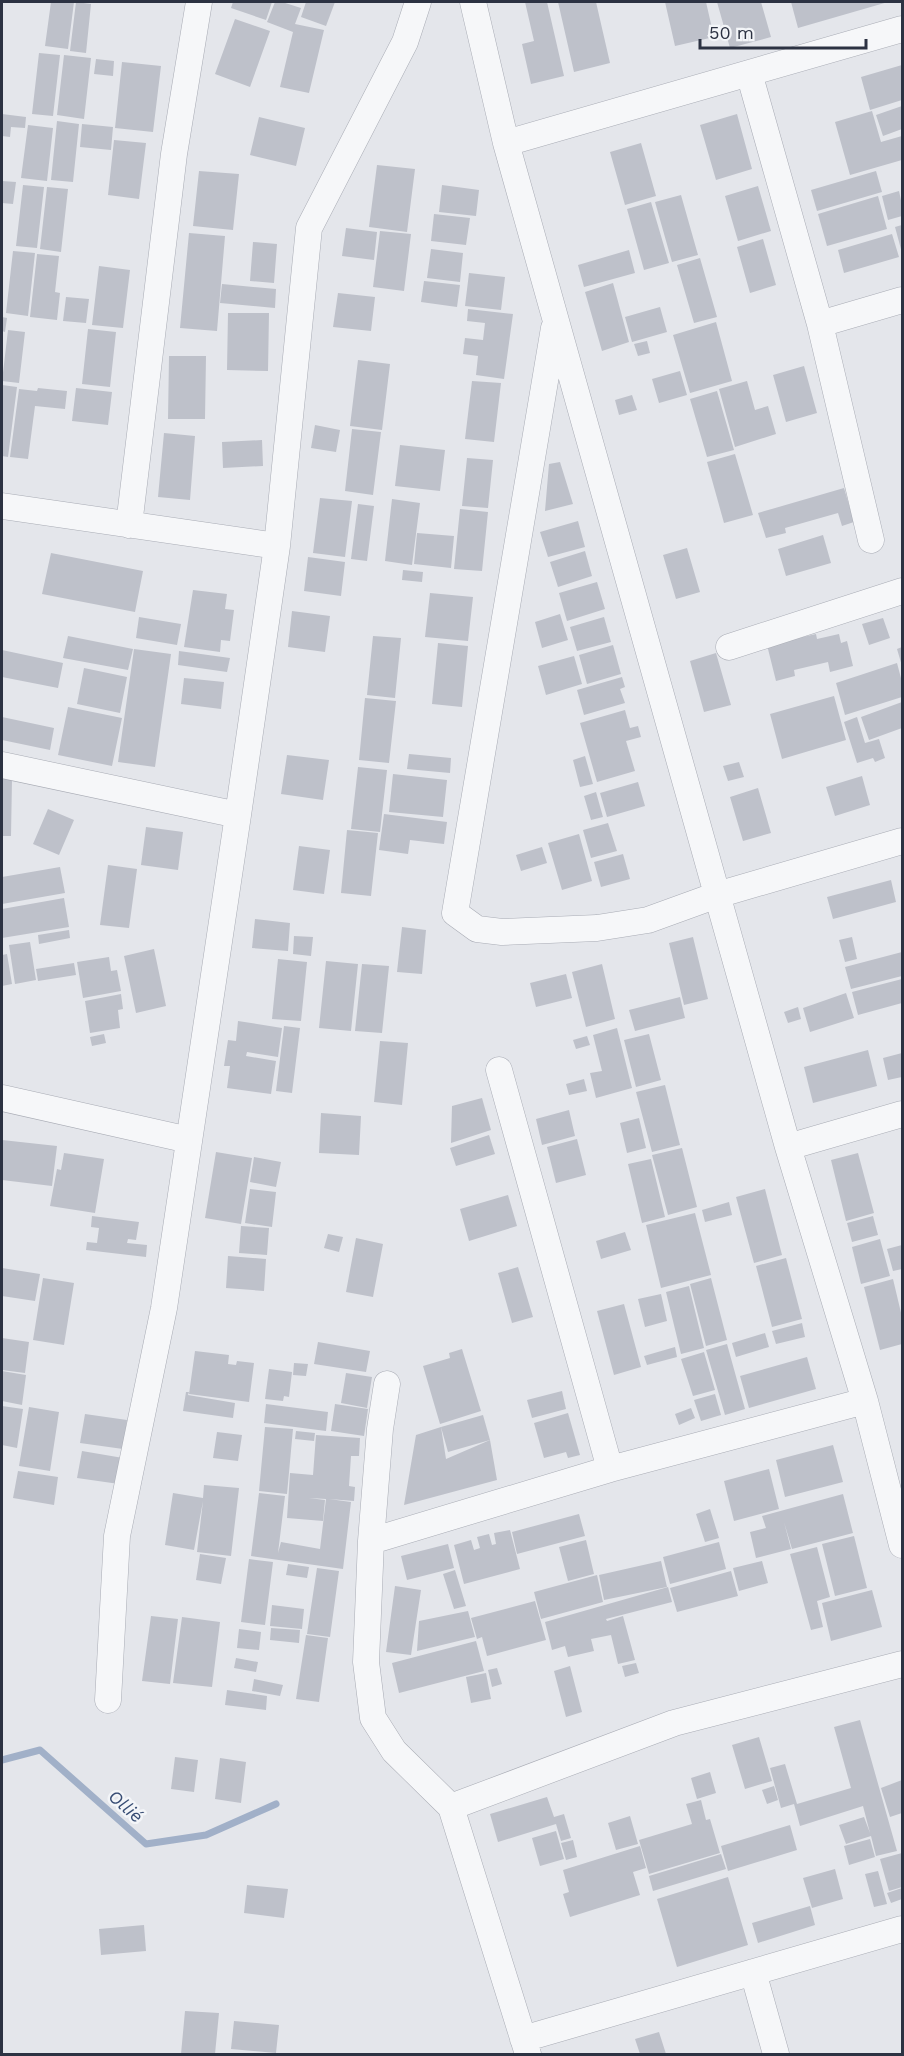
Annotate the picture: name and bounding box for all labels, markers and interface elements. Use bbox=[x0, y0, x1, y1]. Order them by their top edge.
scale bar bbox=[700, 12, 866, 50]
text: 50 m bbox=[709, 22, 754, 43]
water label: Ollié bbox=[104, 1785, 148, 1827]

